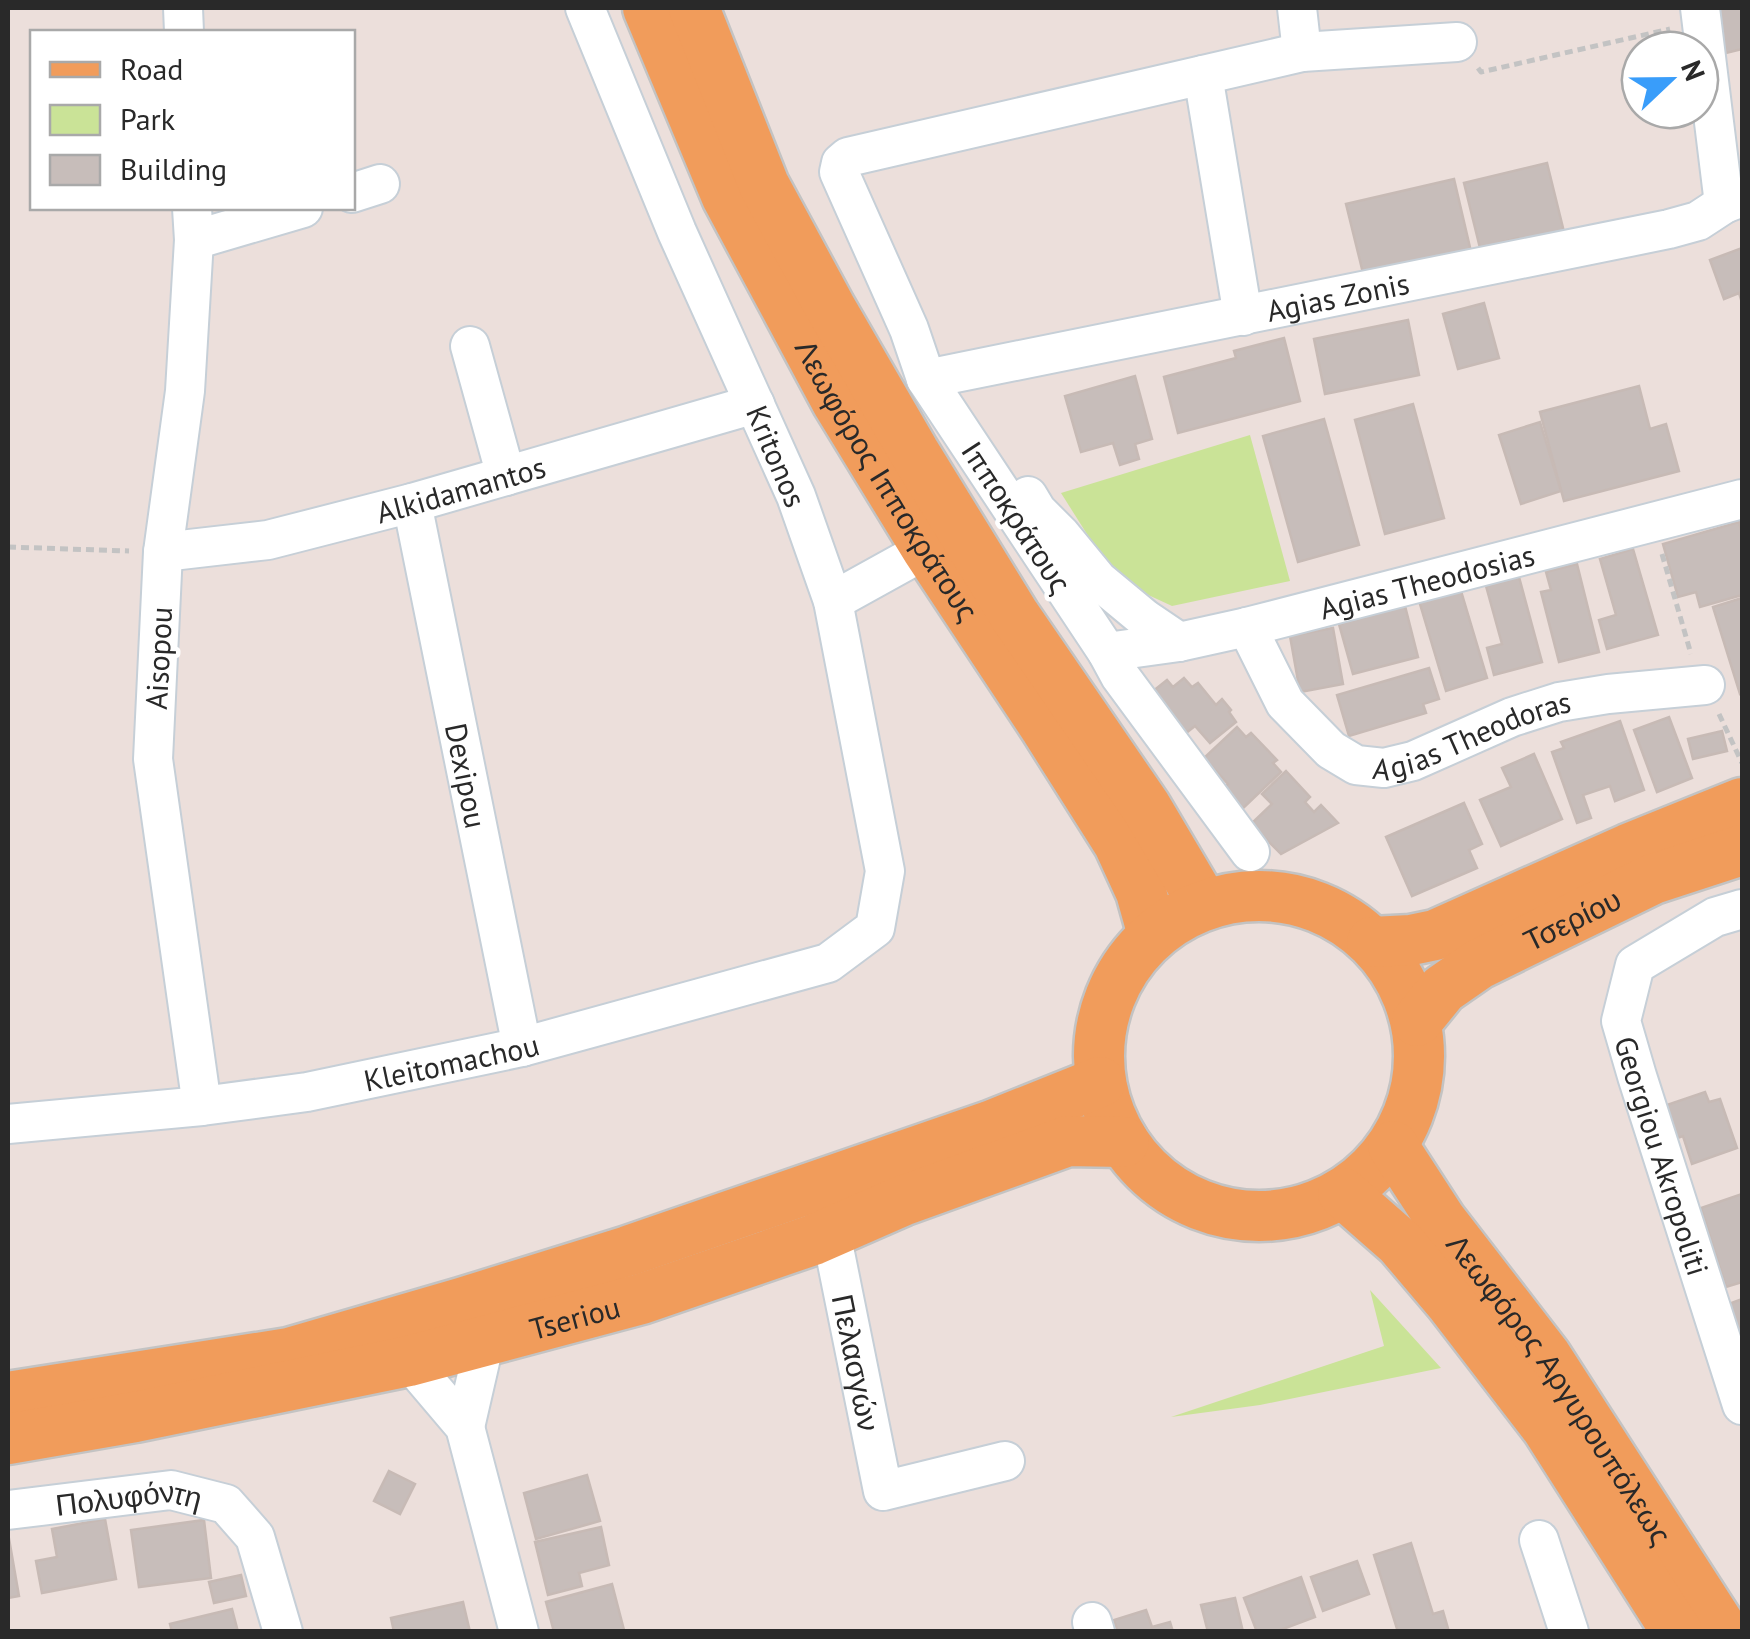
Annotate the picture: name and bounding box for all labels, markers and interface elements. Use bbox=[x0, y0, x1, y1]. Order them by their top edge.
legend bbox=[30, 30, 355, 210]
north arrow bbox=[1620, 30, 1720, 130]
text: Road bbox=[120, 49, 184, 88]
text: N bbox=[1673, 55, 1714, 86]
text: Park bbox=[120, 99, 176, 138]
text: Building bbox=[120, 149, 227, 188]
street label: Agias Zonis bbox=[1263, 262, 1412, 329]
street label: Λεωφόρος Ιπποκράτους bbox=[787, 332, 988, 628]
street label: Kritonos bbox=[738, 399, 816, 513]
street label: Ιπποκράτους bbox=[953, 434, 1081, 600]
street label: Alkidamantos bbox=[372, 446, 550, 531]
street label: Agias Theodosias bbox=[1315, 534, 1538, 627]
street label: Aisopou bbox=[136, 606, 180, 710]
street label: Agias Theodoras bbox=[1371, 681, 1573, 788]
street label: Dexipou bbox=[437, 720, 497, 831]
street label: Τσερίου bbox=[1516, 879, 1627, 959]
street label: Kleitomachou bbox=[360, 1024, 543, 1099]
street label: Georgiou Akropoliti bbox=[1607, 1031, 1719, 1280]
street label: Λεωφόρος Αργυρουπόλεως bbox=[1439, 1225, 1682, 1552]
street label: Tseriou bbox=[525, 1286, 624, 1347]
street label: Πελασγών bbox=[824, 1290, 890, 1434]
street label: Πολυφόντη bbox=[53, 1470, 207, 1524]

